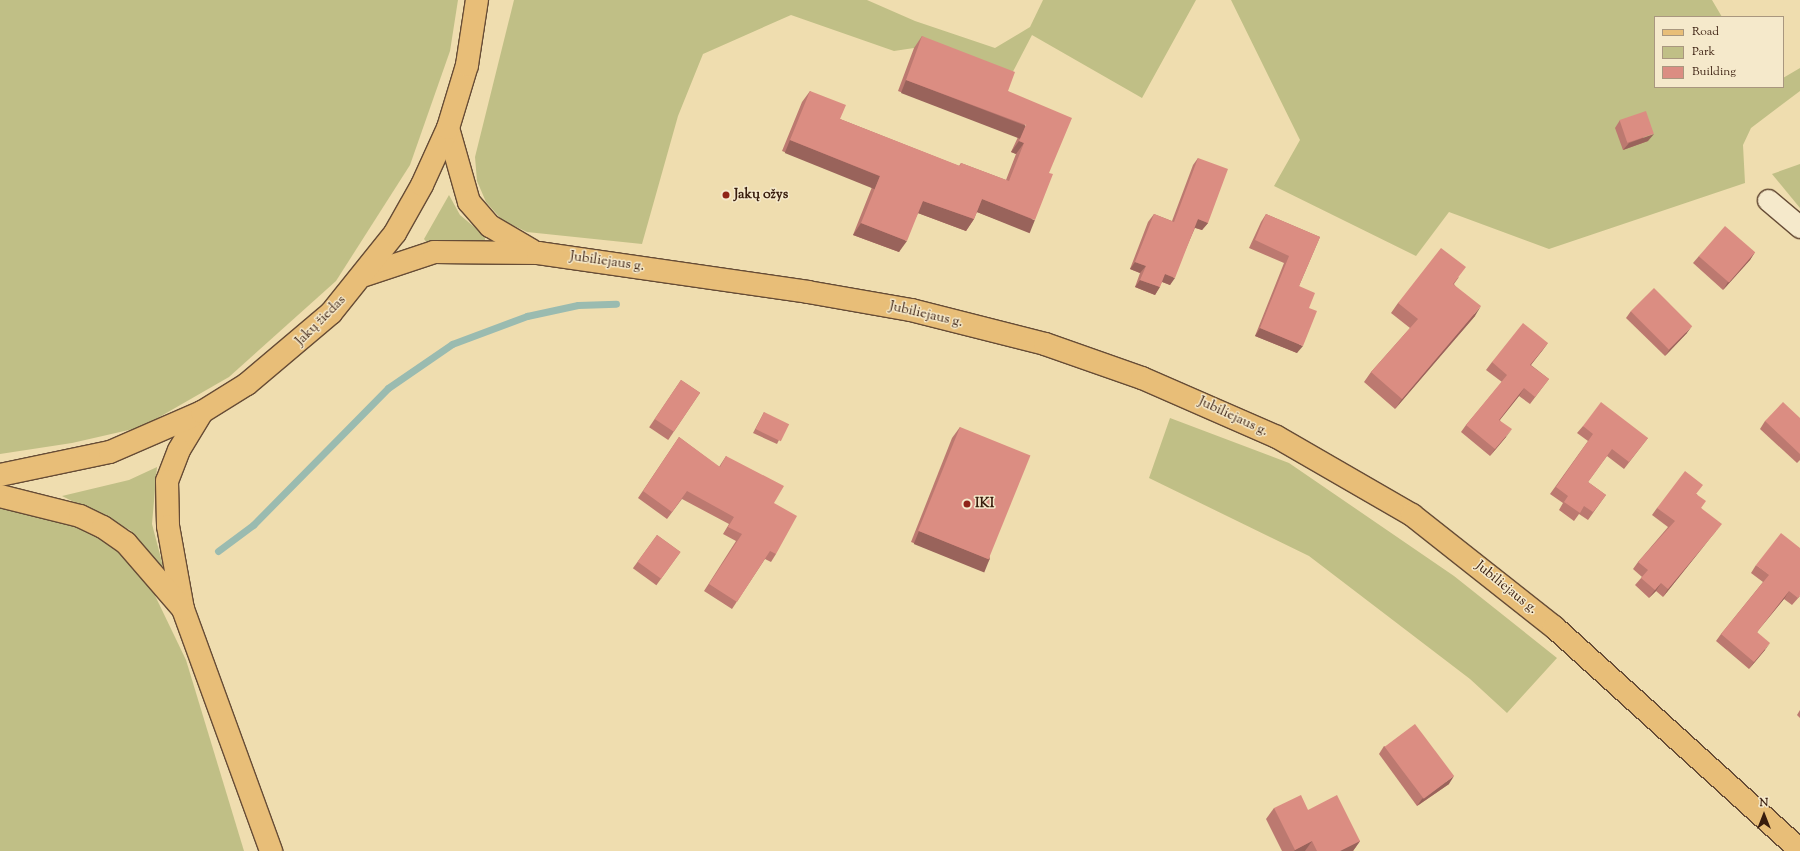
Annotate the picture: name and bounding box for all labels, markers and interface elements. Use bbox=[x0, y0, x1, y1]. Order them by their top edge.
legend bbox=[1654, 16, 1784, 88]
text: Road bbox=[1692, 23, 1719, 41]
text: Park bbox=[1692, 43, 1715, 61]
text: Building bbox=[1692, 63, 1736, 81]
place label: Jakų ožys bbox=[734, 187, 788, 203]
marker: Jakų ožys bbox=[721, 190, 731, 200]
street label: Jubiliejaus g. bbox=[569, 248, 645, 276]
street label: Jakų žiedas bbox=[292, 292, 350, 350]
street label: Jubiliejaus g. bbox=[888, 298, 964, 332]
street label: Jubiliejaus g. bbox=[1196, 394, 1270, 440]
place label: IKI bbox=[975, 496, 994, 512]
marker: IKI bbox=[962, 499, 972, 509]
street label: Jubiliejaus g. bbox=[1472, 558, 1540, 618]
north arrow bbox=[1744, 795, 1784, 835]
text: N bbox=[1760, 795, 1768, 811]

